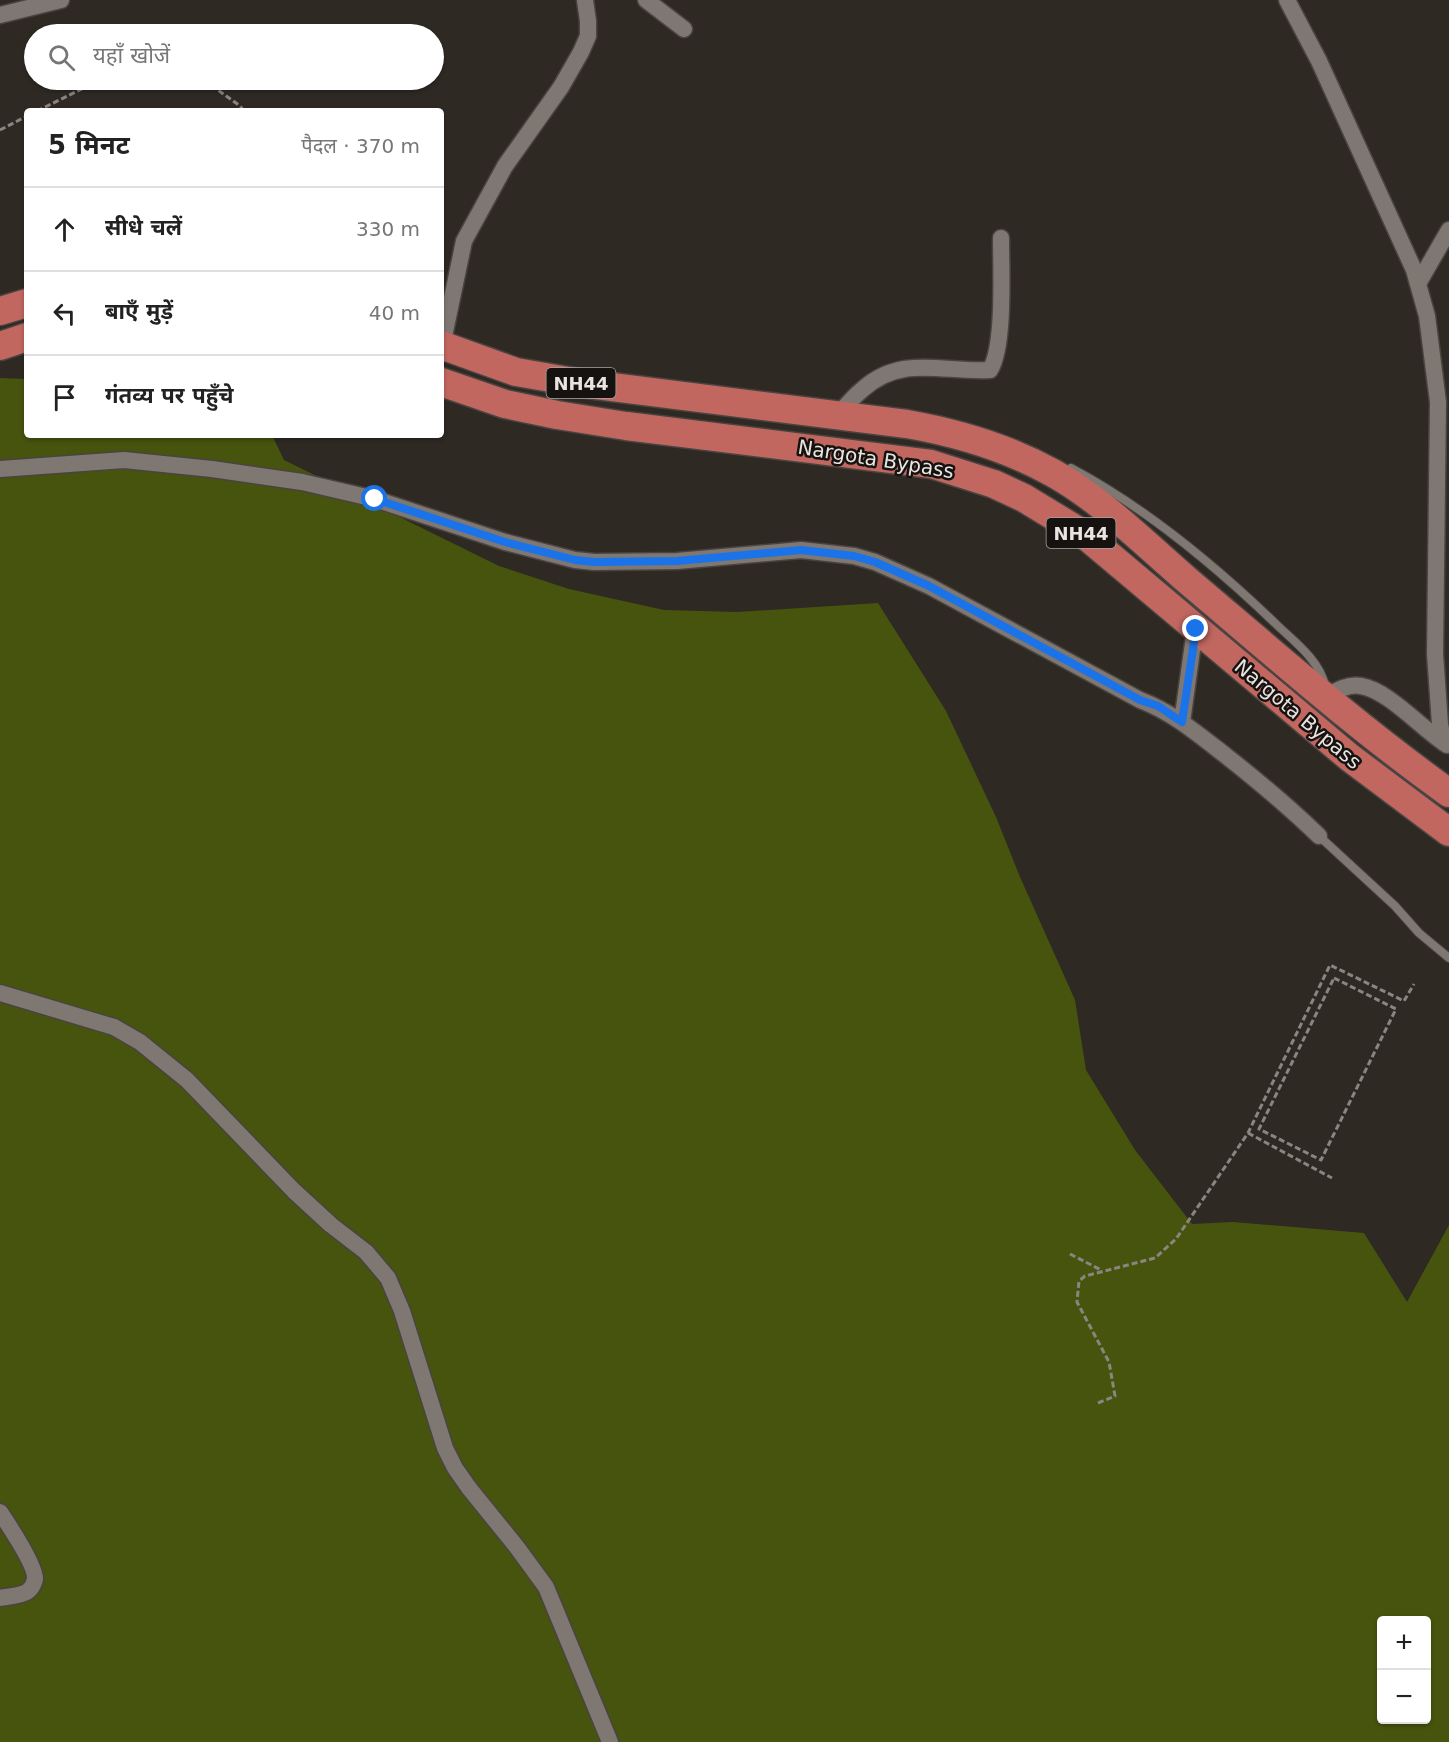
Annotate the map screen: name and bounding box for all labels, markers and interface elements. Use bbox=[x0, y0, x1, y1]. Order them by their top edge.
search box bbox=[24, 24, 444, 90]
icon: search bbox=[45, 41, 78, 74]
text: यहाँ खोजें bbox=[93, 43, 170, 68]
text: 5 मिनट bbox=[48, 130, 130, 160]
text: पैदल · 370 m bbox=[301, 134, 420, 158]
icon: ahead bbox=[48, 213, 81, 246]
text: सीधे चलें bbox=[105, 215, 182, 240]
text: 330 m bbox=[356, 217, 420, 241]
icon: left bbox=[48, 297, 81, 330]
text: बाएँ मुड़ें bbox=[105, 299, 173, 324]
text: 40 m bbox=[369, 301, 420, 325]
road number: NH44 bbox=[546, 368, 616, 398]
icon: arrive bbox=[48, 381, 81, 414]
text: गंतव्य पर पहुँचे bbox=[105, 383, 233, 408]
street label: Nargota Bypass bbox=[796, 435, 956, 483]
route start bbox=[361, 485, 387, 511]
road number: NH44 bbox=[1046, 518, 1116, 548]
route end bbox=[1182, 615, 1208, 641]
street label: Nargota Bypass bbox=[1230, 654, 1366, 774]
map controls bbox=[1377, 1616, 1431, 1724]
button: + bbox=[1377, 1616, 1431, 1670]
button: − bbox=[1377, 1670, 1431, 1724]

